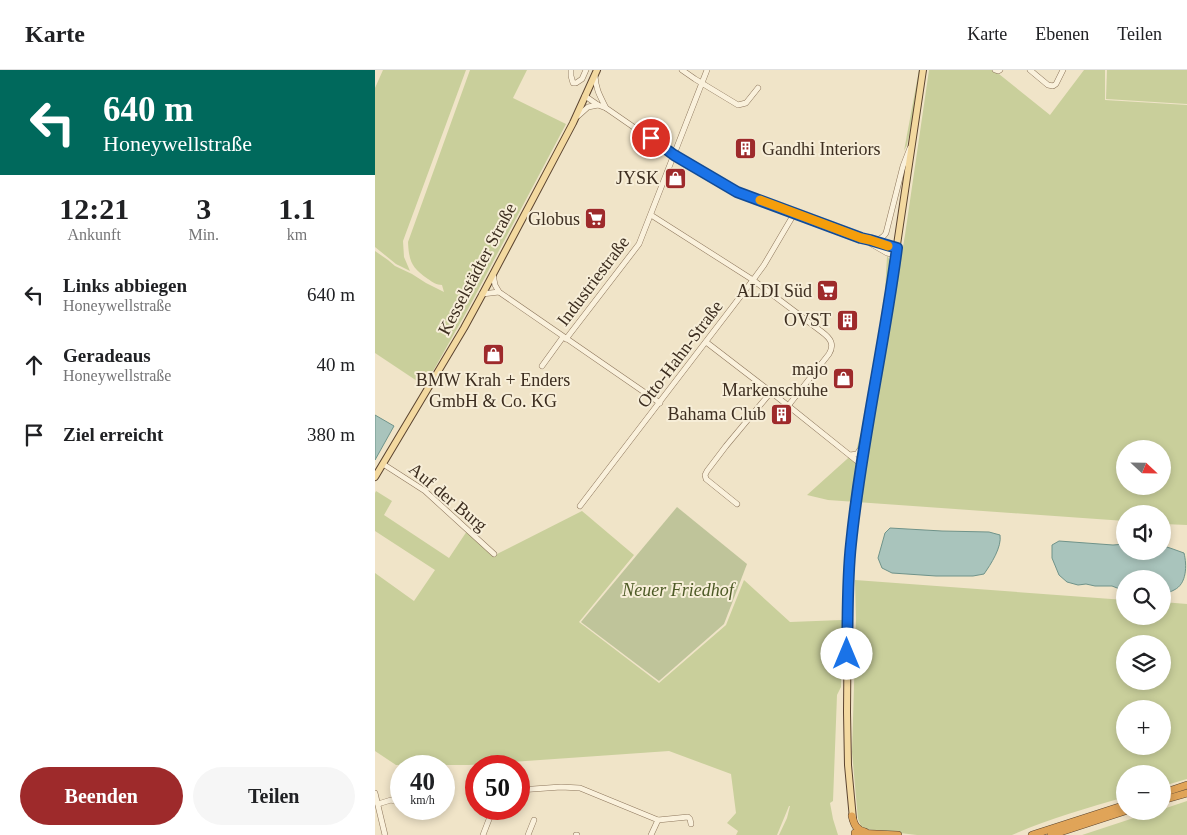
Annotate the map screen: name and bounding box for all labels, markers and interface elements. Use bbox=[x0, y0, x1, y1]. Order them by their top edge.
text: Karte bbox=[25, 21, 85, 47]
text: Karte bbox=[967, 24, 1007, 44]
text: Ebenen bbox=[1035, 24, 1089, 44]
text: Teilen bbox=[1117, 24, 1162, 44]
icon: left bbox=[20, 90, 85, 155]
text: 640 m bbox=[103, 90, 193, 129]
pin bbox=[630, 117, 672, 159]
icon: arrive bbox=[637, 124, 665, 152]
text: Honeywellstraße bbox=[103, 131, 252, 156]
building icon: Gandhi Interiors bbox=[734, 137, 758, 161]
place label: Gandhi Interiors bbox=[762, 139, 880, 159]
shop icon: JYSK bbox=[663, 166, 687, 190]
place label: JYSK bbox=[616, 168, 659, 188]
text: 12:21 bbox=[59, 192, 129, 225]
text: 3 bbox=[196, 192, 211, 225]
text: 1.1 bbox=[278, 192, 316, 225]
street label: Kesselstädter Straße bbox=[434, 200, 520, 338]
supermarket icon: Globus bbox=[584, 207, 608, 231]
place label: Globus bbox=[528, 209, 580, 229]
text: Ankunft bbox=[68, 226, 121, 243]
text: Min. bbox=[188, 226, 219, 243]
text: km bbox=[287, 226, 307, 243]
street label: Industriestraße bbox=[553, 232, 633, 330]
text: Links abbiegen bbox=[63, 275, 187, 296]
supermarket icon: ALDI Süd bbox=[816, 279, 840, 303]
icon: left bbox=[20, 281, 48, 309]
place label: ALDI Süd bbox=[737, 281, 812, 301]
text: 640 m bbox=[307, 284, 355, 305]
street label: Otto-Hahn-Straße bbox=[633, 296, 727, 412]
text: Honeywellstraße bbox=[63, 297, 171, 314]
building icon: OVST bbox=[835, 308, 859, 332]
place label: OVST bbox=[784, 310, 831, 330]
shop icon: BMW Krah + Enders GmbH & Co. KG bbox=[481, 343, 505, 367]
text: Geradeaus bbox=[63, 345, 151, 366]
icon: ahead bbox=[20, 351, 48, 379]
text: 40 m bbox=[316, 354, 355, 375]
place label: majo Markenschuhe bbox=[722, 359, 828, 400]
text: Honeywellstraße bbox=[63, 367, 171, 384]
shop icon: majo Markenschuhe bbox=[832, 367, 856, 391]
place label: BMW Krah + Enders GmbH & Co. KG bbox=[416, 370, 570, 411]
building icon: Bahama Club bbox=[770, 402, 794, 426]
place label: Bahama Club bbox=[668, 404, 766, 424]
icon: arrive bbox=[20, 421, 48, 449]
text: Ziel erreicht bbox=[63, 424, 163, 445]
text: 380 m bbox=[307, 424, 355, 445]
north arrow bbox=[1116, 440, 1171, 495]
map controls bbox=[1116, 440, 1171, 820]
street label: Auf der Burg bbox=[405, 459, 491, 535]
button: sound bbox=[1116, 505, 1171, 560]
button: search bbox=[1116, 570, 1171, 625]
park label: Neuer Friedhof bbox=[621, 580, 737, 600]
position arrow bbox=[820, 627, 872, 679]
button: layers bbox=[1116, 635, 1171, 690]
button: + bbox=[1116, 700, 1171, 755]
speed limit sign: 50 bbox=[465, 755, 530, 820]
button: − bbox=[1116, 765, 1171, 820]
button: Beenden bbox=[20, 767, 183, 825]
button: Teilen bbox=[193, 767, 355, 825]
text: 40 bbox=[410, 768, 435, 795]
text: km/h bbox=[410, 793, 435, 807]

